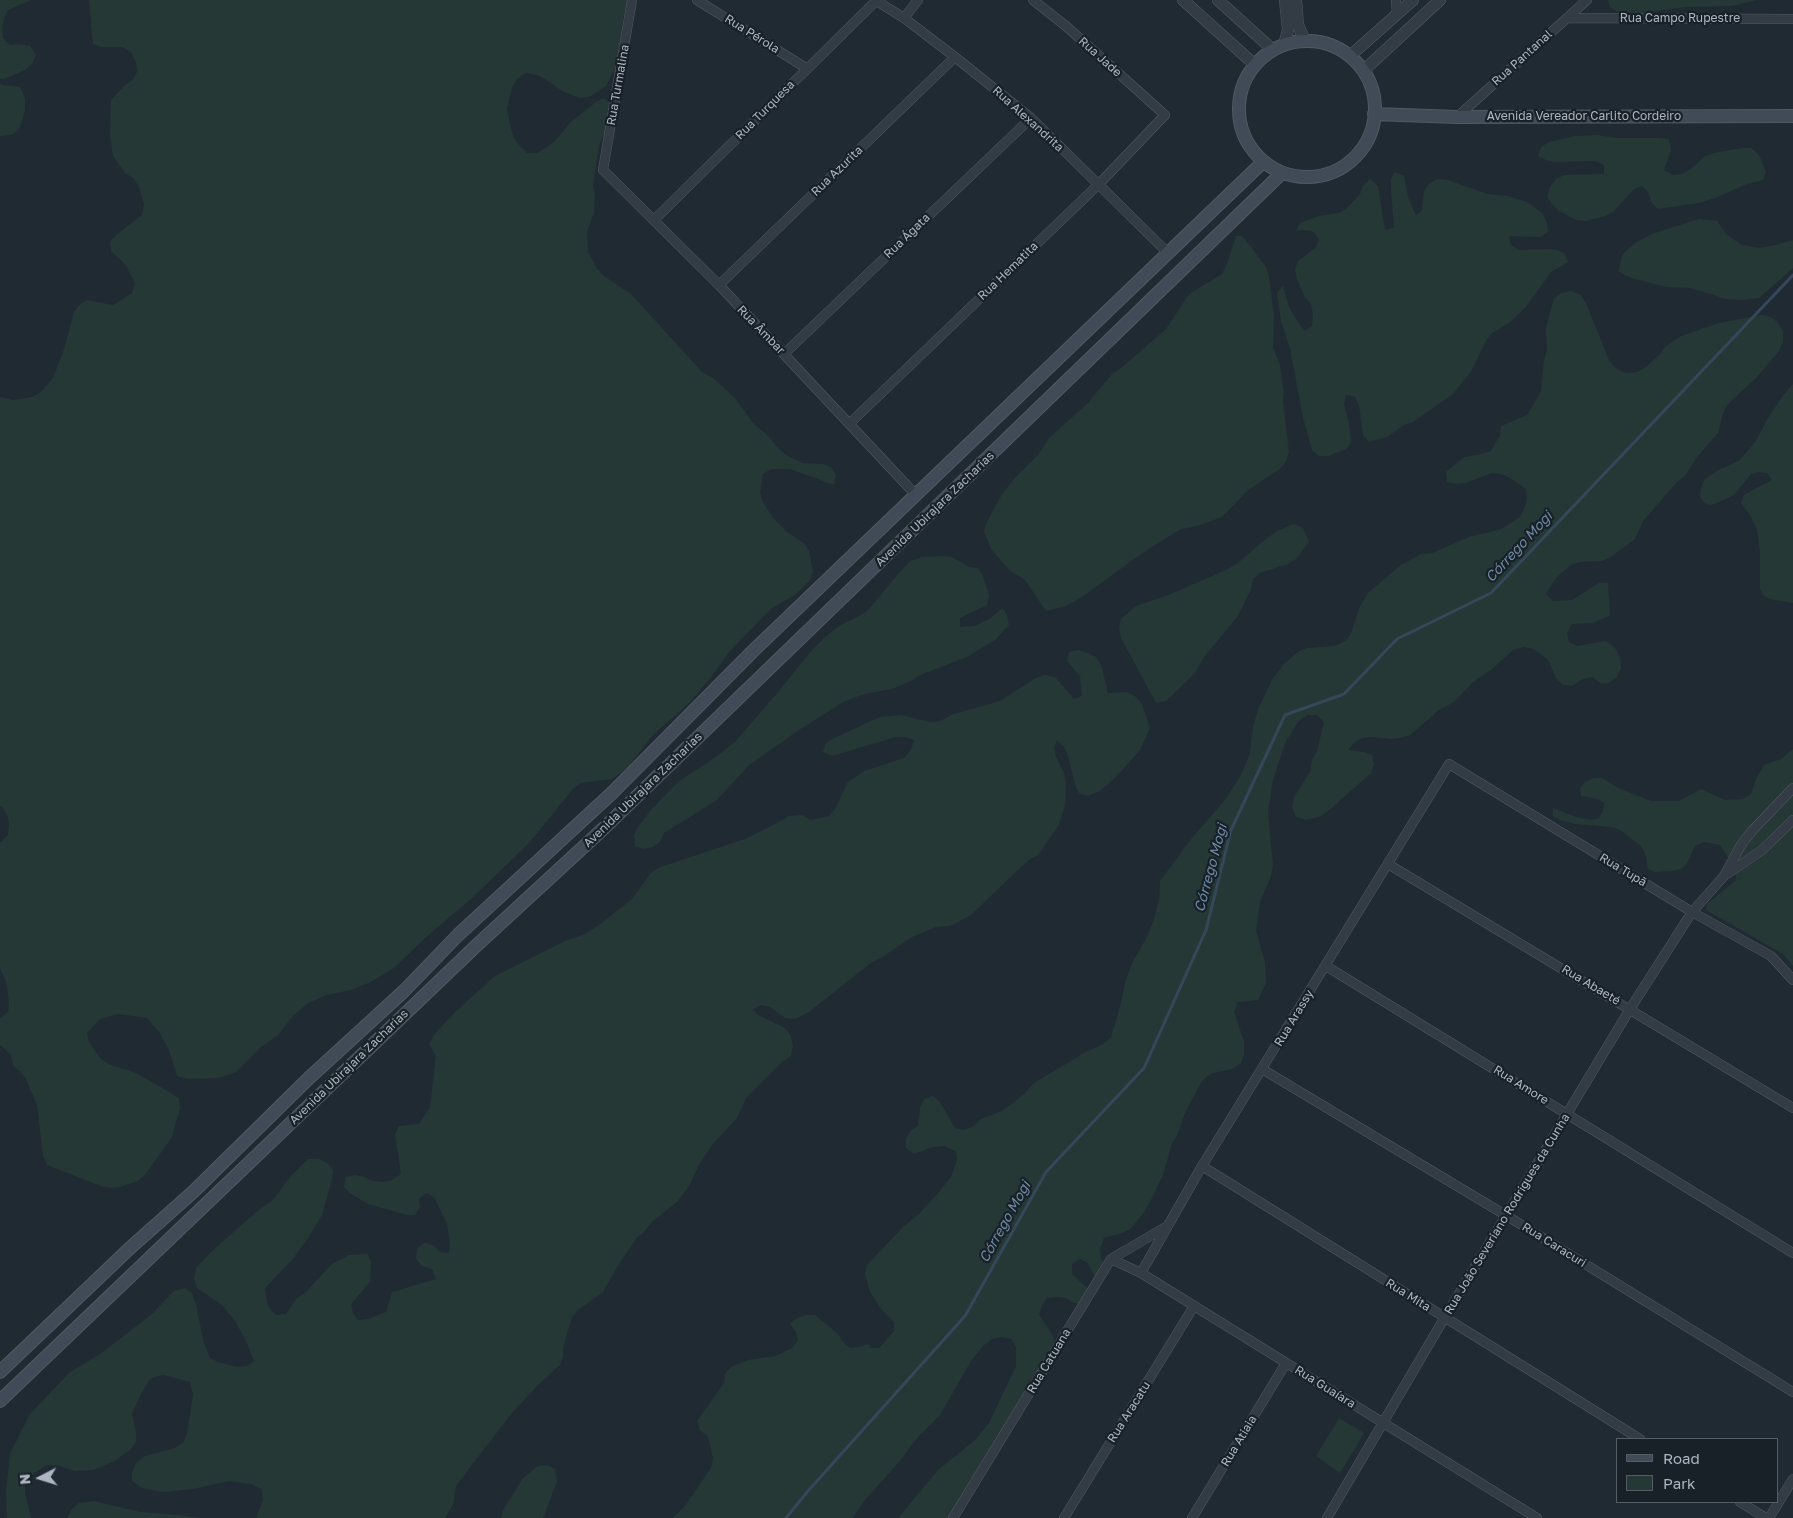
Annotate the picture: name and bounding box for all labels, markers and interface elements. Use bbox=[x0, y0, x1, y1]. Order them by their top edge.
street label: Rua Pérola bbox=[722, 11, 782, 57]
street label: Rua Campo Rupestre bbox=[1620, 11, 1740, 25]
street label: Rua Pantanal bbox=[1489, 27, 1555, 89]
street label: Rua Jade bbox=[1076, 34, 1124, 80]
street label: Rua Turmalina bbox=[604, 43, 632, 127]
street label: Rua Turquesa bbox=[732, 77, 798, 143]
street label: Rua Alexandrita bbox=[989, 83, 1067, 155]
street label: Avenida Vereador Carlito Cordeiro bbox=[1487, 109, 1681, 123]
street label: Rua Azurita bbox=[808, 143, 866, 199]
street label: Rua Ágata bbox=[881, 211, 933, 261]
street label: Rua Hematita bbox=[975, 239, 1041, 303]
street label: Rua Âmbar bbox=[734, 303, 788, 357]
street label: Avenida Ubirajara Zacharias bbox=[873, 449, 997, 569]
water label: Córrego Mogi bbox=[1482, 508, 1556, 586]
street label: Avenida Ubirajara Zacharias bbox=[581, 730, 705, 850]
water label: Córrego Mogi bbox=[1191, 822, 1231, 914]
street label: Rua Tupã bbox=[1597, 850, 1649, 890]
street label: Rua Abaeté bbox=[1559, 962, 1623, 1008]
street label: Rua Arassy bbox=[1271, 987, 1317, 1049]
street label: Avenida Ubirajara Zacharias bbox=[287, 1007, 411, 1127]
street label: Rua Amore bbox=[1491, 1062, 1551, 1108]
street label: Rua João Severiano Rodrigues da Cunha bbox=[1441, 1111, 1573, 1317]
water label: Córrego Mogi bbox=[976, 1179, 1034, 1265]
street label: Rua Caracuri bbox=[1519, 1220, 1589, 1270]
street label: Rua Mita bbox=[1383, 1276, 1433, 1314]
street label: Rua Catuana bbox=[1024, 1326, 1074, 1396]
street label: Rua Guaíara bbox=[1292, 1363, 1358, 1411]
street label: Rua Aracatu bbox=[1104, 1379, 1154, 1445]
street label: Rua Atiaia bbox=[1218, 1413, 1260, 1469]
legend bbox=[1616, 1438, 1778, 1503]
text: Road bbox=[1663, 1449, 1700, 1467]
north arrow bbox=[15, 1453, 65, 1503]
text: N bbox=[16, 1473, 33, 1485]
text: Park bbox=[1663, 1474, 1695, 1492]

